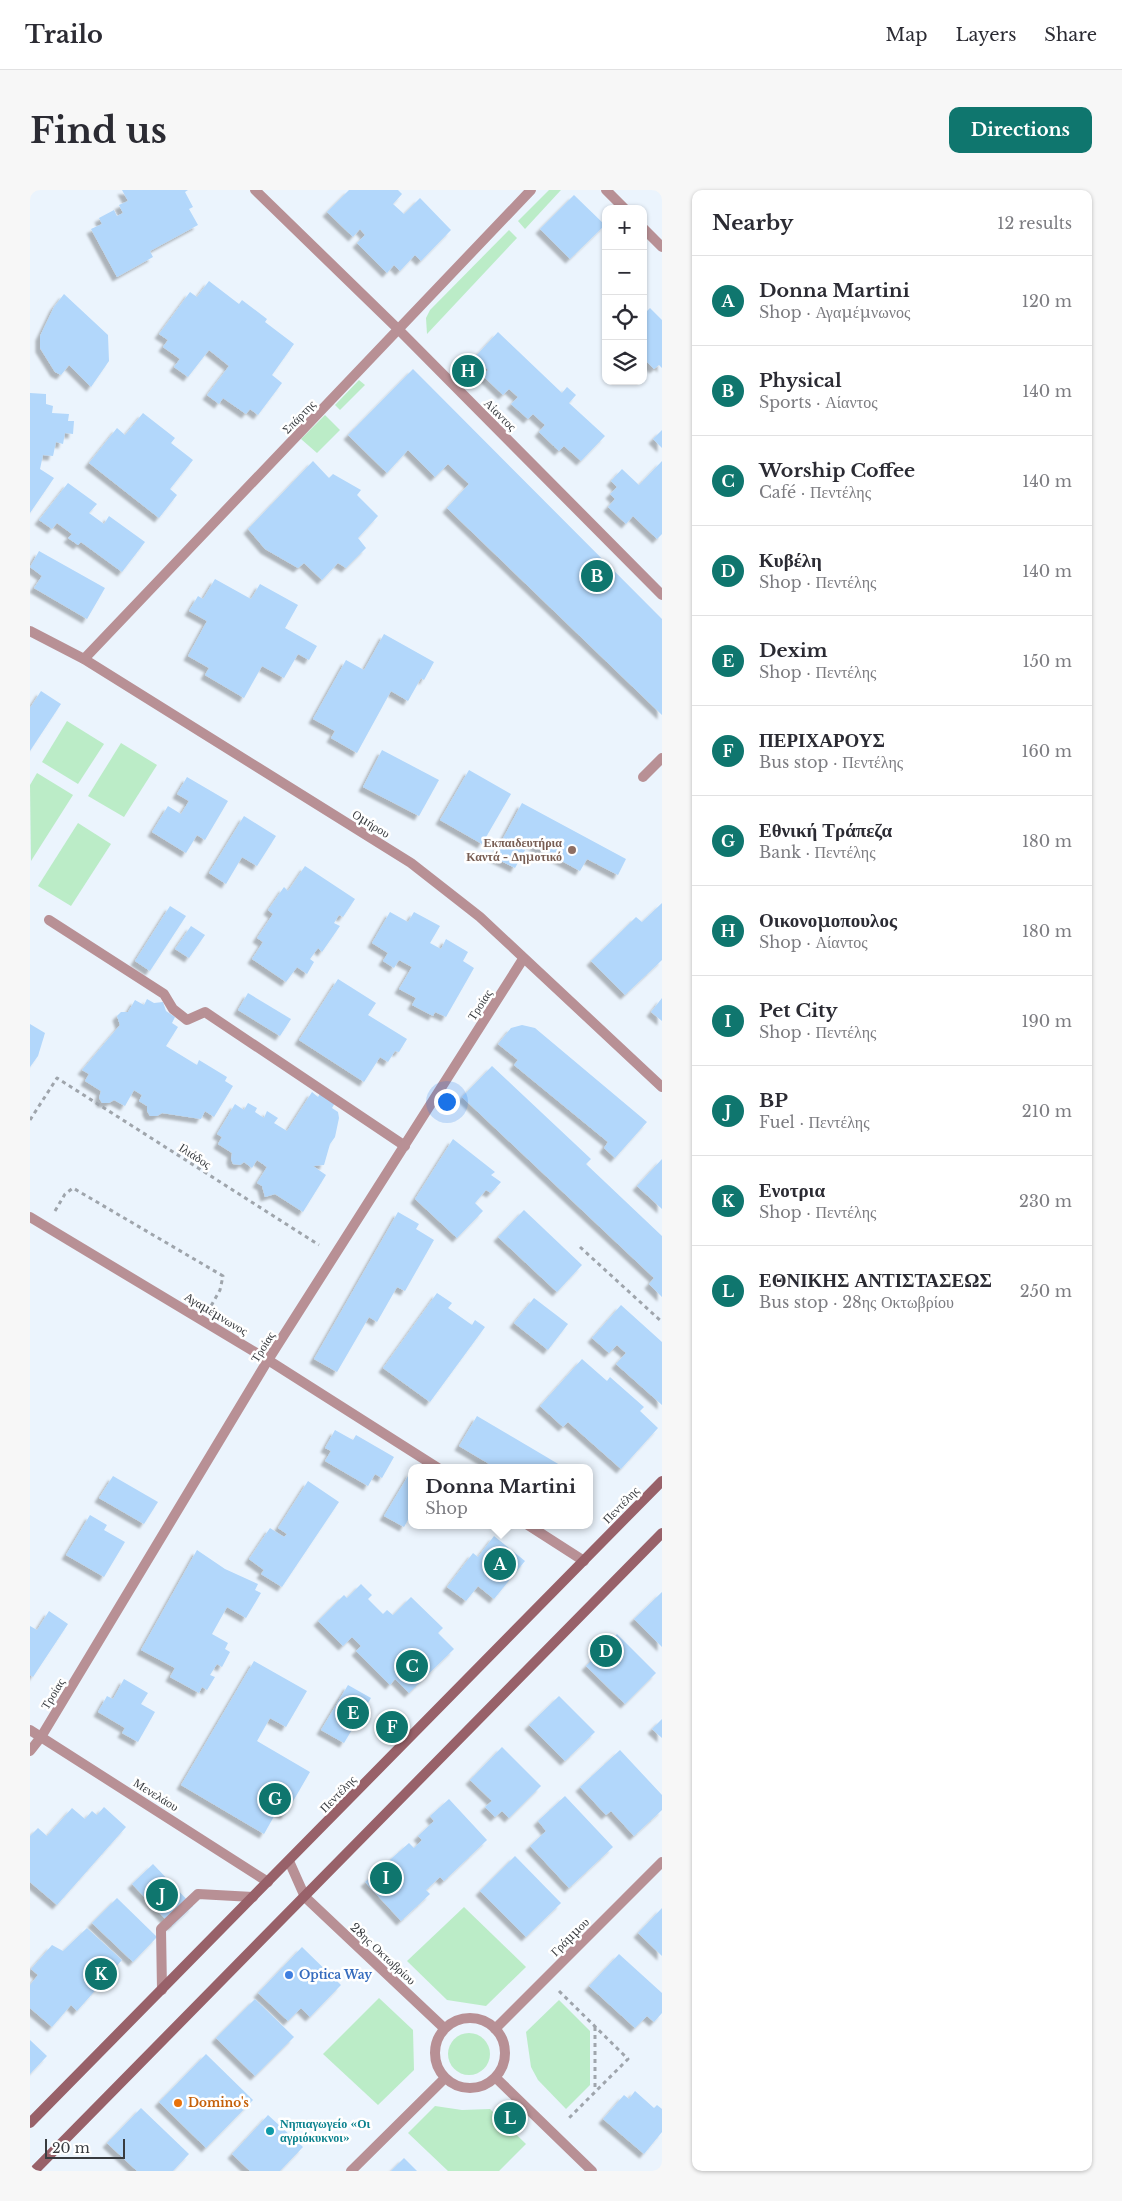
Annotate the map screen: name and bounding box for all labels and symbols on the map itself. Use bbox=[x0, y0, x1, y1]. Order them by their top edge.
pin: H bbox=[452, 352, 484, 390]
street label: Αίαντος bbox=[481, 395, 520, 434]
street label: Σπάρτης bbox=[279, 396, 319, 437]
pin: B bbox=[581, 557, 613, 595]
street label: Ομήρου bbox=[350, 806, 393, 841]
place label: Εκπαιδευτήρια Καντά - Δημοτικό bbox=[466, 835, 562, 864]
marker: Εκπαιδευτήρια Καντά - Δημοτικό bbox=[566, 844, 578, 856]
street label: Τροίας bbox=[464, 986, 495, 1023]
your location bbox=[434, 1089, 460, 1115]
street label: Ιλιάδος bbox=[176, 1140, 214, 1172]
street label: Αγαμέμνωνος bbox=[182, 1289, 251, 1338]
street label: Τροίας bbox=[247, 1328, 278, 1365]
street label: Πεντέλης bbox=[599, 1483, 642, 1526]
pin: A bbox=[484, 1545, 516, 1583]
pin: D bbox=[590, 1632, 622, 1670]
pin: C bbox=[396, 1647, 428, 1685]
street label: Τροίας bbox=[37, 1675, 68, 1712]
pin: E bbox=[337, 1694, 369, 1732]
pin: F bbox=[376, 1708, 408, 1746]
street label: Πεντέλης bbox=[316, 1772, 359, 1815]
street label: Μενελάου bbox=[131, 1775, 182, 1814]
pin: G bbox=[259, 1780, 291, 1818]
pin: I bbox=[370, 1859, 402, 1897]
pin: J bbox=[146, 1876, 178, 1914]
street label: Γράμμου bbox=[547, 1914, 592, 1959]
street label: 28ης Οκτωβρίου bbox=[348, 1920, 419, 1988]
pin: K bbox=[85, 1955, 117, 1993]
place label: Optica Way bbox=[299, 1967, 372, 1982]
marker: Optica Way bbox=[283, 1969, 295, 1981]
place label: Domino's bbox=[188, 2095, 249, 2110]
marker: Domino's bbox=[172, 2097, 184, 2109]
pin: L bbox=[494, 2099, 526, 2137]
place label: Νηπιαγωγείο «Οι αγριόκυκνοι» bbox=[280, 2116, 370, 2145]
marker: Νηπιαγωγείο «Οι αγριόκυκνοι» bbox=[264, 2125, 276, 2137]
scale bar bbox=[45, 2136, 125, 2159]

